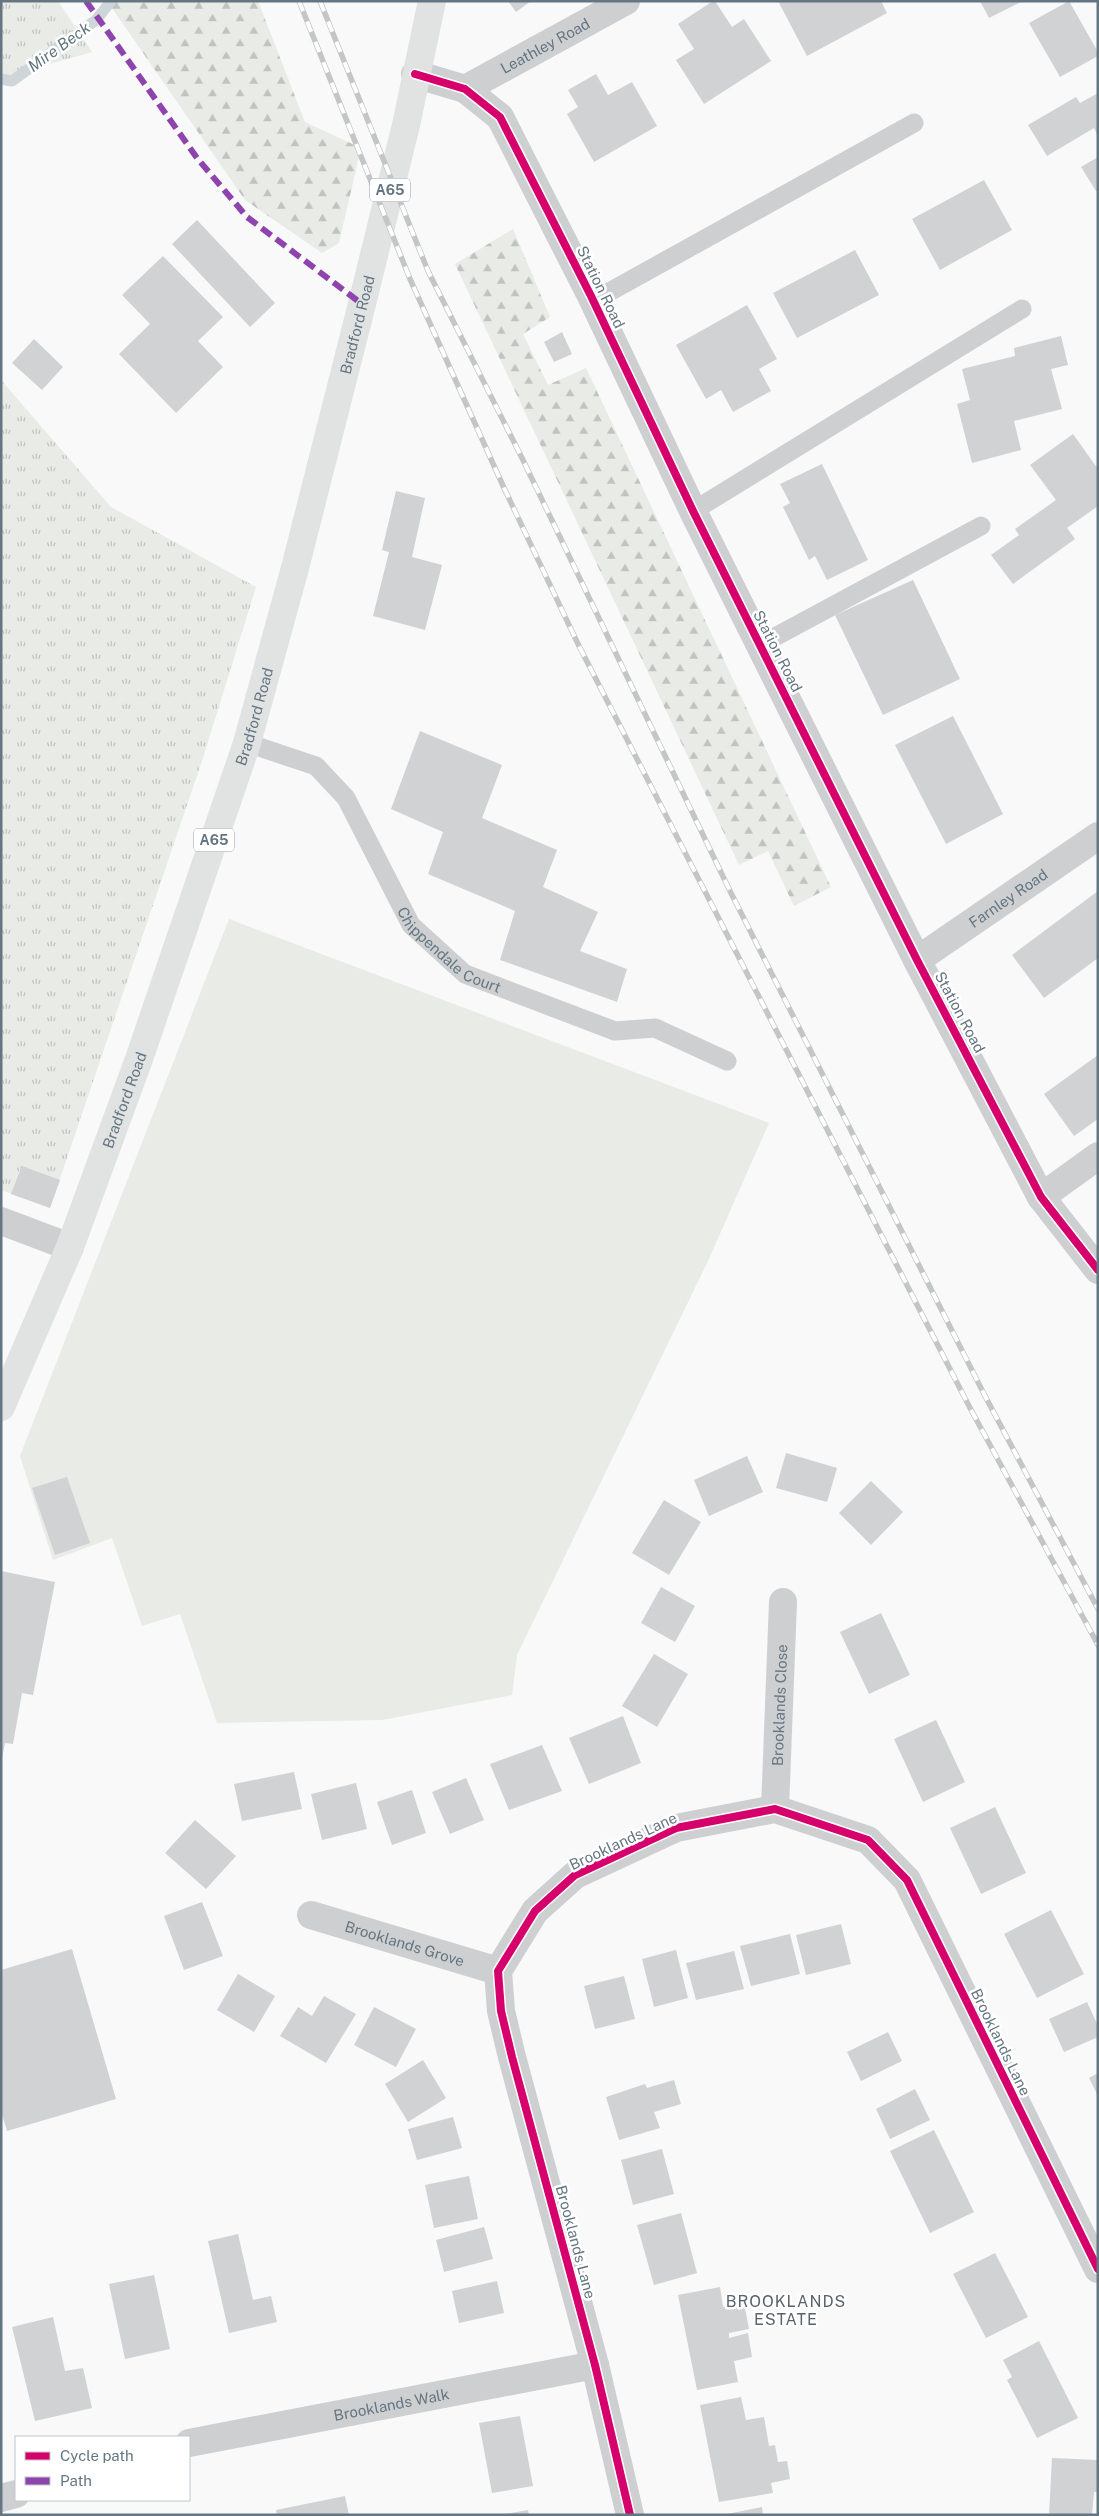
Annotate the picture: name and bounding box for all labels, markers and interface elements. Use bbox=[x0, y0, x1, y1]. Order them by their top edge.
street label: Leathley Road bbox=[497, 14, 592, 77]
water label: Mire Beck bbox=[24, 18, 94, 76]
road number: A65 bbox=[370, 178, 410, 202]
street label: Station Road bbox=[574, 243, 628, 331]
street label: Bradford Road bbox=[336, 274, 377, 376]
street label: Station Road bbox=[750, 607, 806, 695]
street label: Bradford Road bbox=[232, 665, 276, 768]
road number: A65 bbox=[194, 828, 234, 852]
street label: Farnley Road bbox=[965, 865, 1050, 931]
street label: Chippendale Court bbox=[395, 904, 504, 996]
street label: Station Road bbox=[932, 969, 988, 1055]
street label: Bradford Road bbox=[99, 1050, 149, 1150]
street label: Brooklands Close bbox=[768, 1644, 790, 1766]
street label: Brooklands Lane bbox=[567, 1809, 679, 1873]
street label: Brooklands Grove bbox=[343, 1917, 467, 1969]
street label: Brooklands Lane bbox=[968, 1986, 1034, 2098]
street label: Brooklands Lane bbox=[553, 2183, 599, 2301]
district label: BROOKLANDS ESTATE bbox=[726, 2292, 846, 2329]
street label: Brooklands Walk bbox=[332, 2385, 451, 2424]
legend bbox=[15, 2436, 190, 2501]
text: Cycle path bbox=[60, 2447, 134, 2464]
text: Path bbox=[60, 2472, 92, 2489]

